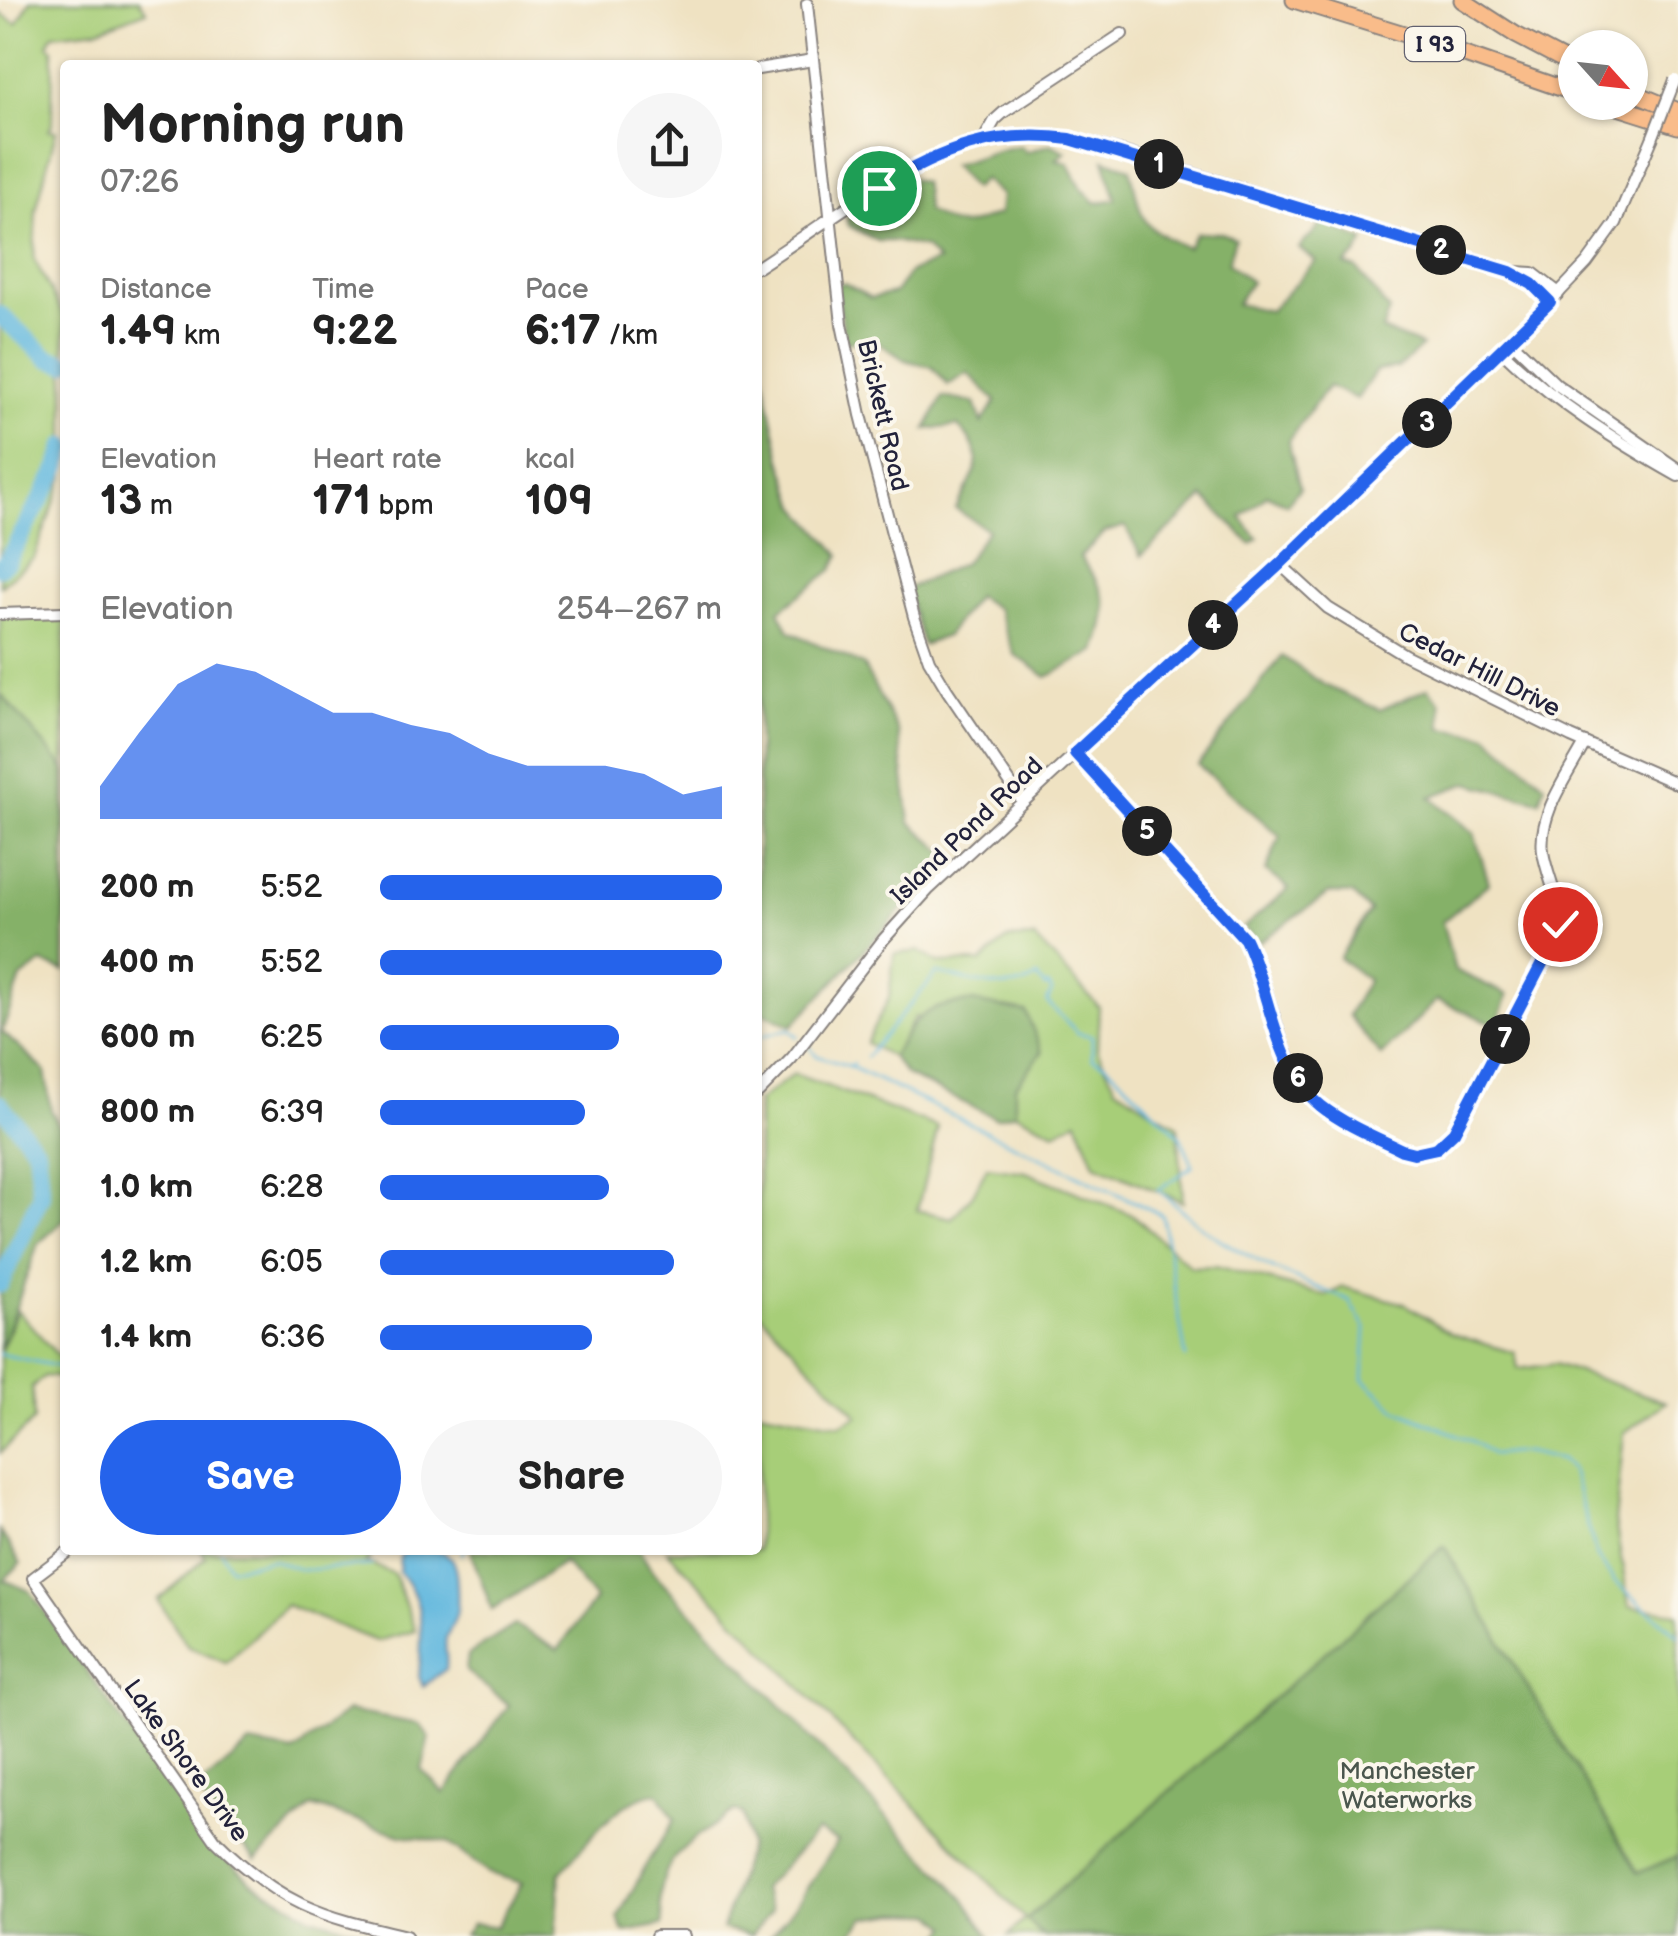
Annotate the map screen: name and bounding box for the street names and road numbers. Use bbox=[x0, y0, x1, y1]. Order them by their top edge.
road number: I 93 bbox=[1405, 27, 1465, 61]
street label: Brickett Road bbox=[850, 337, 915, 494]
street label: Cedar Hill Drive bbox=[1393, 616, 1566, 725]
street label: Island Pond Road bbox=[885, 751, 1050, 911]
street label: Lake Shore Drive bbox=[117, 1674, 255, 1848]

